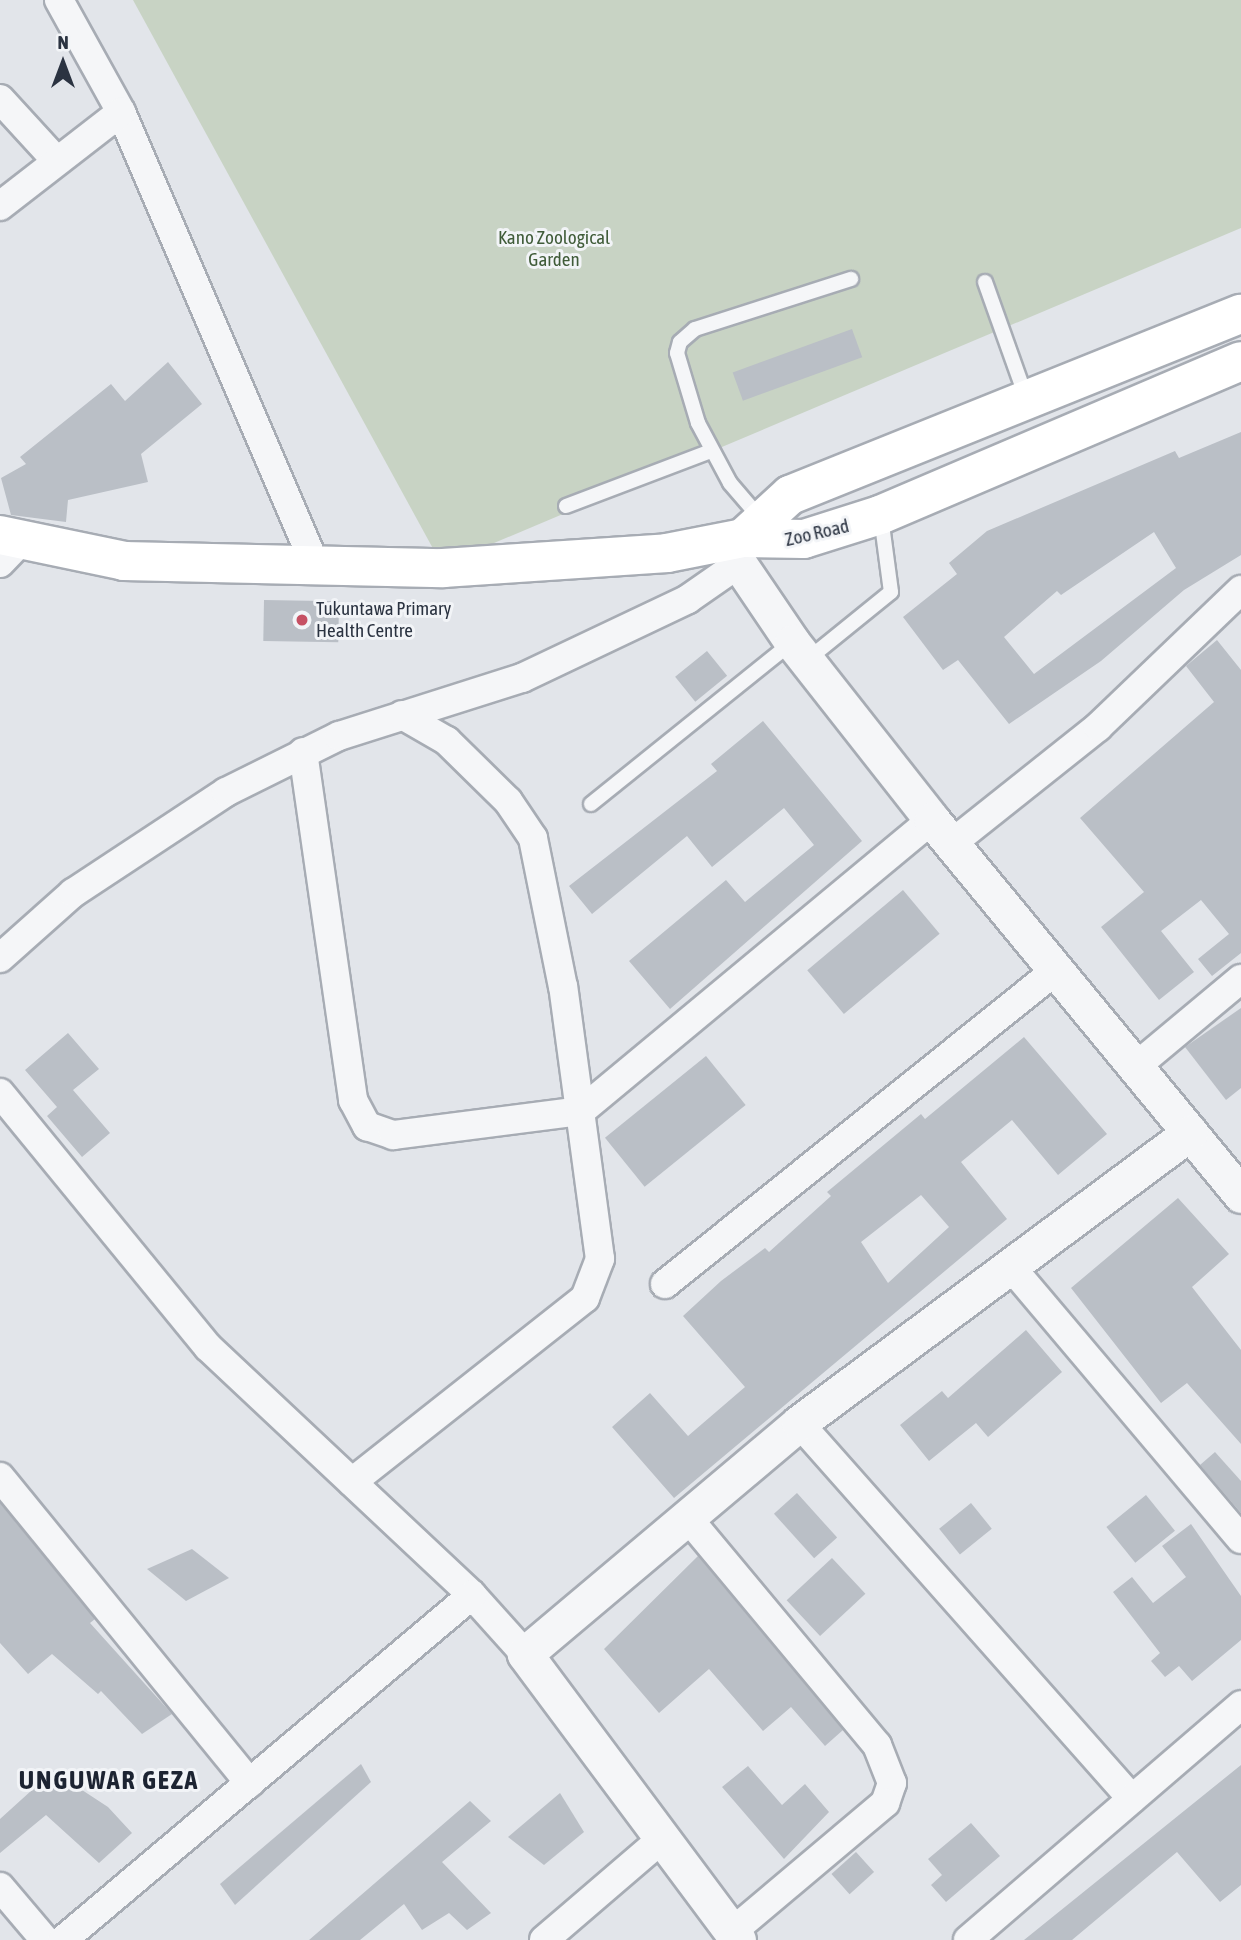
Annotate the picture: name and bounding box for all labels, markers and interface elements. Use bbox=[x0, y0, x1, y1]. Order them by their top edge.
north arrow bbox=[28, 28, 98, 98]
text: N bbox=[57, 31, 69, 53]
park label: Kano Zoological Garden bbox=[498, 227, 610, 271]
street label: Zoo Road bbox=[783, 515, 851, 551]
place label: Tukuntawa Primary Health Centre bbox=[316, 598, 451, 642]
marker: Tukuntawa Primary Health Centre bbox=[294, 612, 310, 628]
district label: UNGUWAR GEZA bbox=[20, 1765, 198, 1797]

